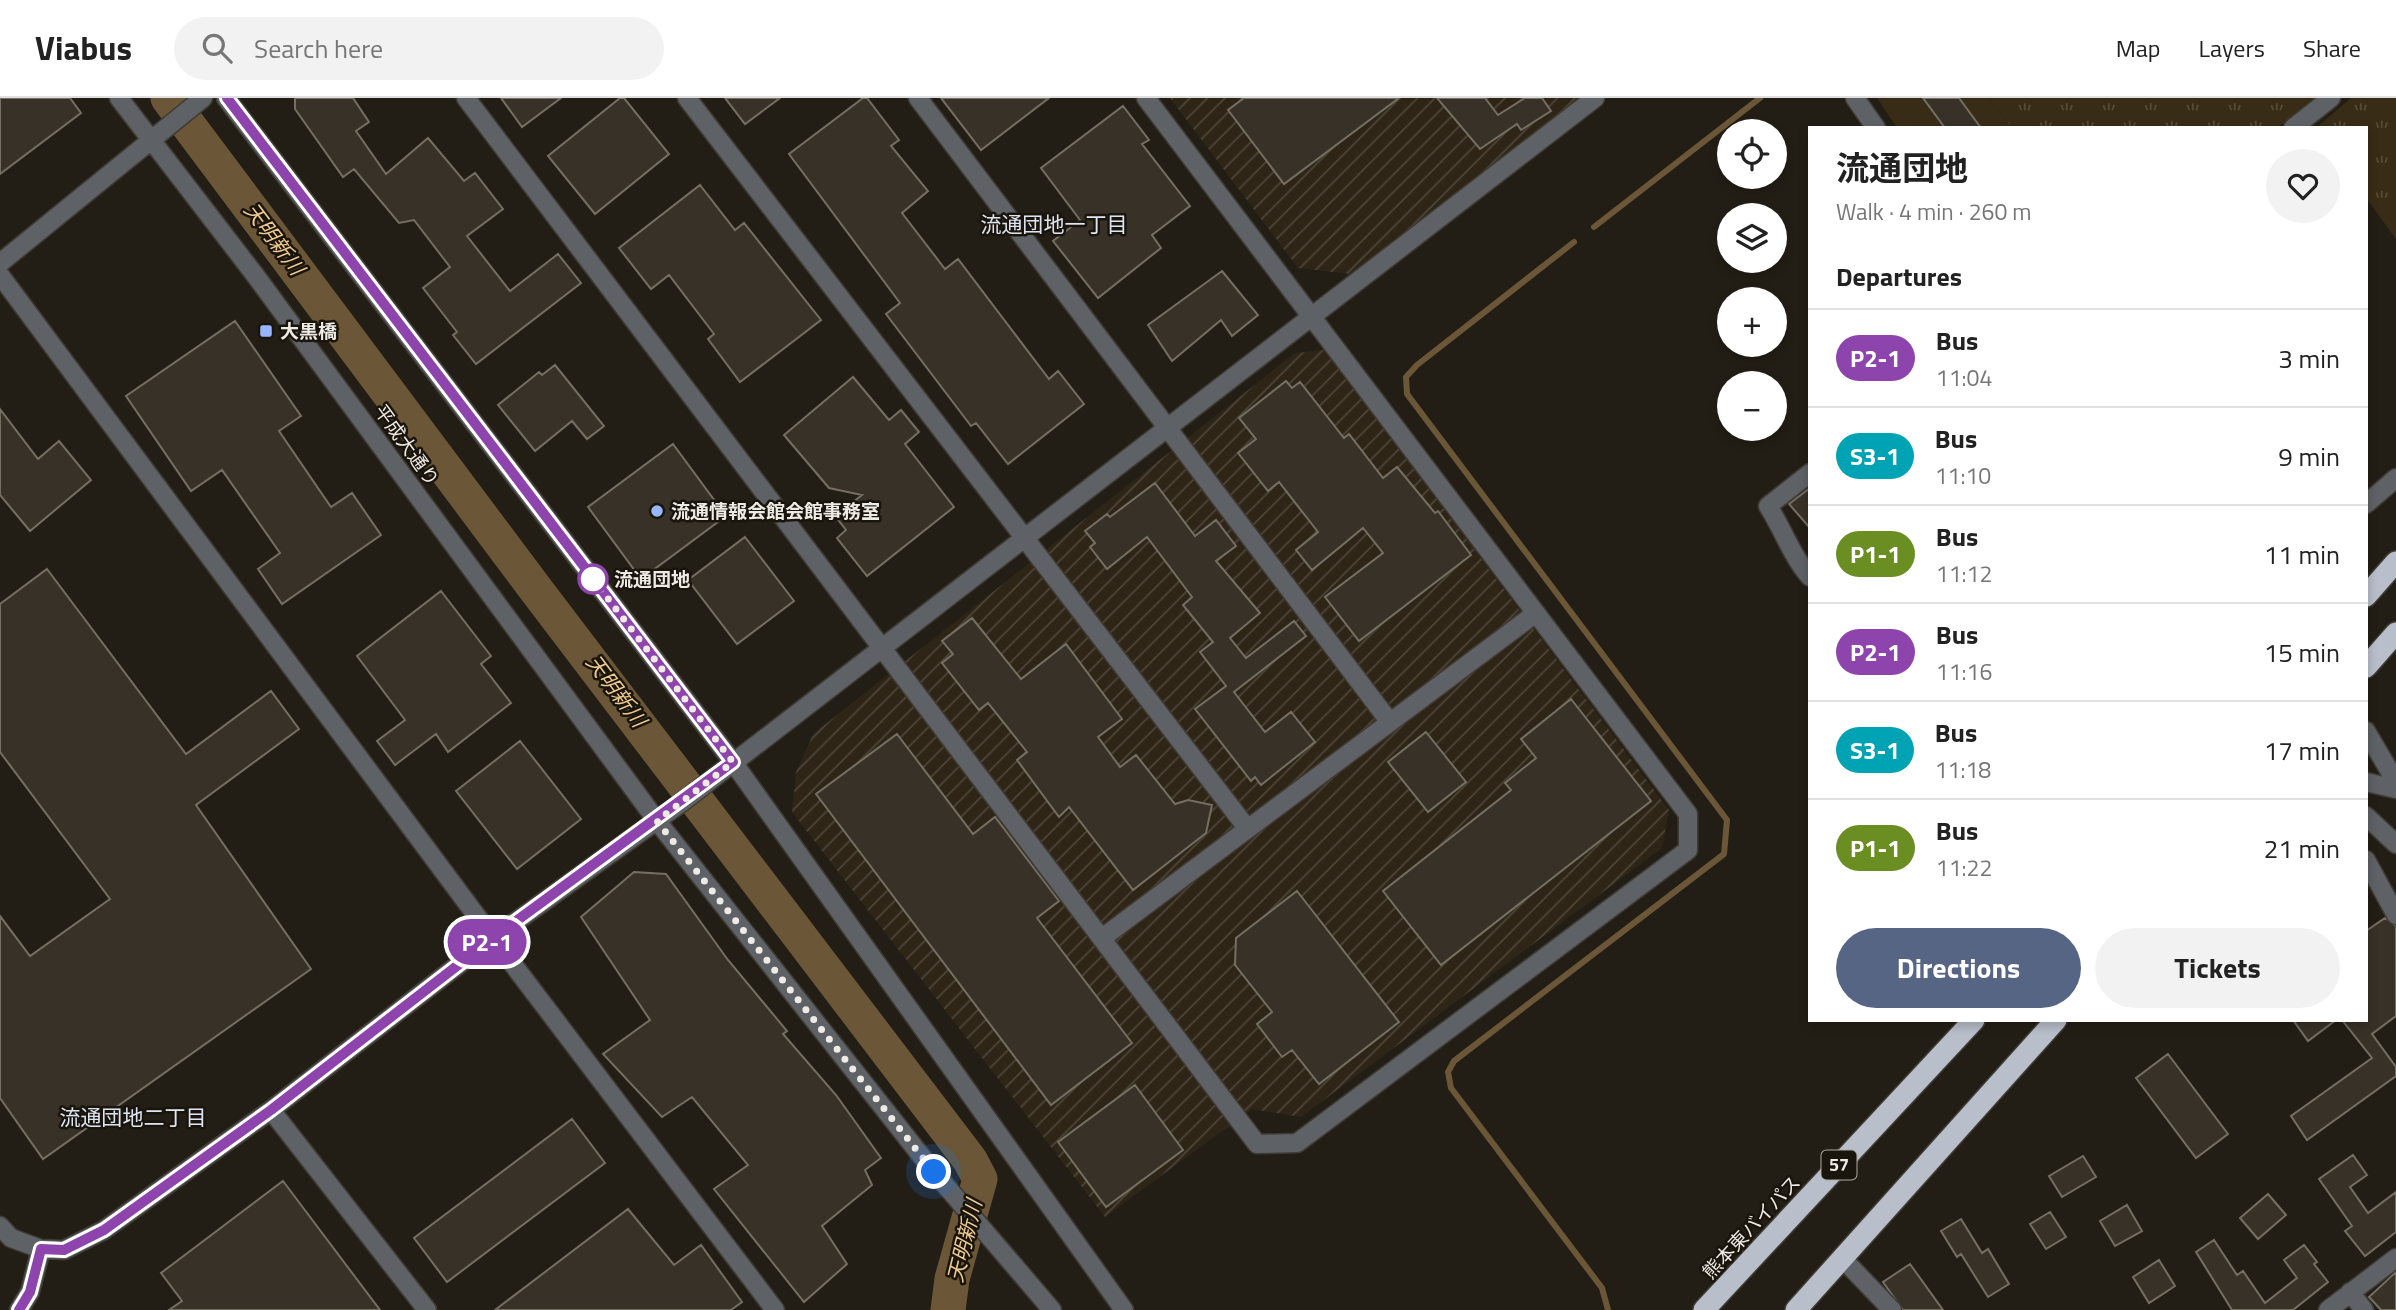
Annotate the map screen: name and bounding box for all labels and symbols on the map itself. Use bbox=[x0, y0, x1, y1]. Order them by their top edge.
water label: 天明新川 bbox=[237, 195, 314, 283]
district label: 流通団地一丁目 bbox=[981, 208, 1128, 240]
place label: 大黒橋 bbox=[280, 316, 337, 345]
marker: 大黒橋 bbox=[258, 323, 274, 339]
street label: 平成大通り bbox=[368, 398, 447, 492]
place label: 流通情報会館会館事務室 bbox=[671, 496, 880, 525]
marker: 流通情報会館会館事務室 bbox=[649, 503, 665, 519]
marker: 流通団地 bbox=[578, 564, 608, 594]
place label: 流通団地 bbox=[614, 564, 690, 593]
water label: 天明新川 bbox=[579, 647, 656, 735]
line badge: P2-1 bbox=[438, 919, 536, 965]
district label: 流通団地二丁目 bbox=[60, 1101, 207, 1133]
road number: 57 bbox=[1822, 1150, 1856, 1180]
your location bbox=[916, 1154, 951, 1189]
street label: 熊本東バイパス bbox=[1695, 1168, 1806, 1285]
water label: 天明新川 bbox=[938, 1194, 990, 1285]

